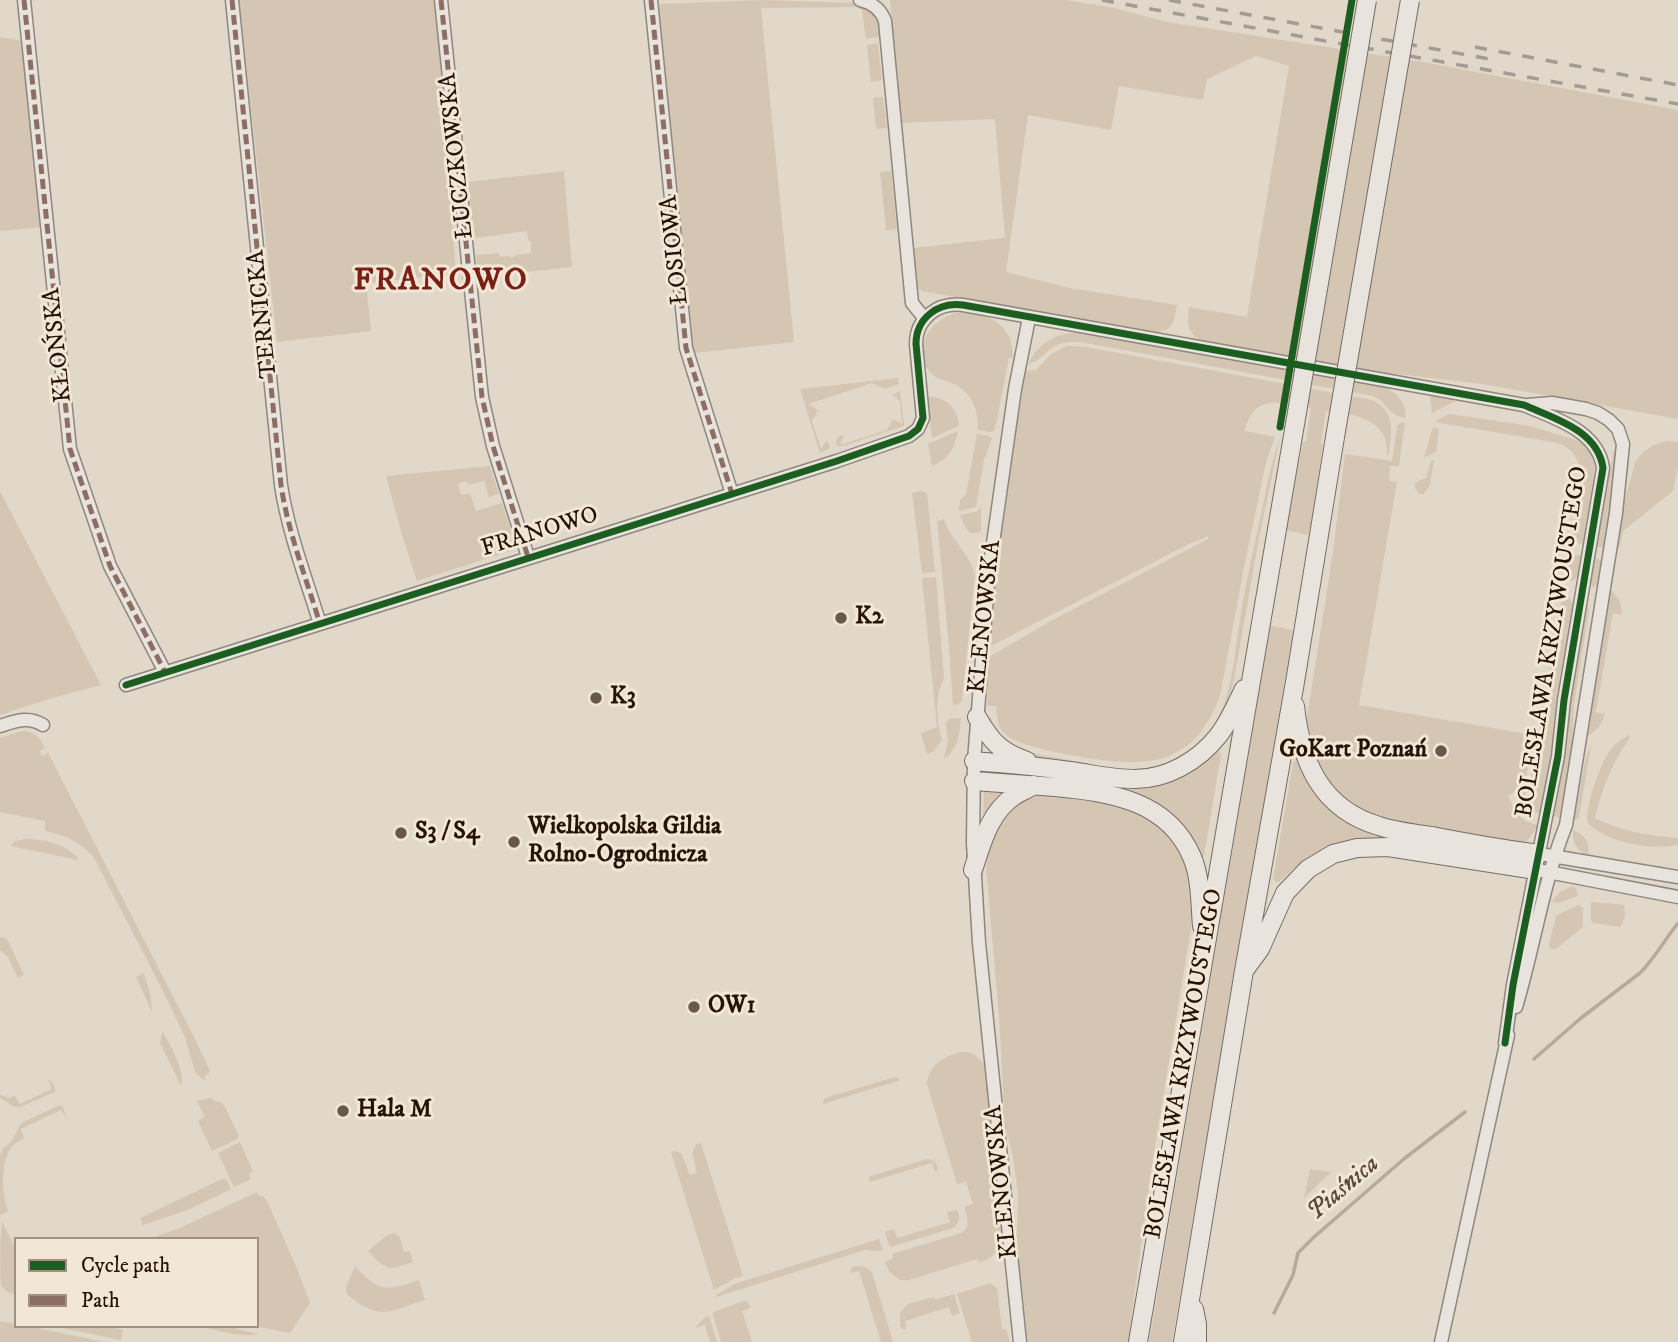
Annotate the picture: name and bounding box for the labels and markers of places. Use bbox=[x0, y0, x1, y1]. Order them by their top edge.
place label: K2 bbox=[855, 604, 884, 632]
marker: K2 bbox=[833, 610, 849, 626]
place label: K3 bbox=[610, 684, 636, 712]
marker: K3 bbox=[588, 690, 604, 706]
place label: GoKart Poznań bbox=[1279, 737, 1427, 765]
marker: GoKart Poznań bbox=[1433, 743, 1449, 759]
place label: Wielkopolska Gildia Rolno-Ogrodnicza bbox=[528, 814, 721, 870]
place label: S3 / S4 bbox=[415, 819, 480, 847]
marker: S3 / S4 bbox=[393, 825, 409, 841]
marker: Wielkopolska Gildia Rolno-Ogrodnicza bbox=[506, 834, 522, 850]
place label: OW1 bbox=[708, 993, 756, 1021]
marker: OW1 bbox=[686, 999, 702, 1015]
place label: Hala M bbox=[357, 1097, 432, 1125]
marker: Hala M bbox=[335, 1103, 351, 1119]

